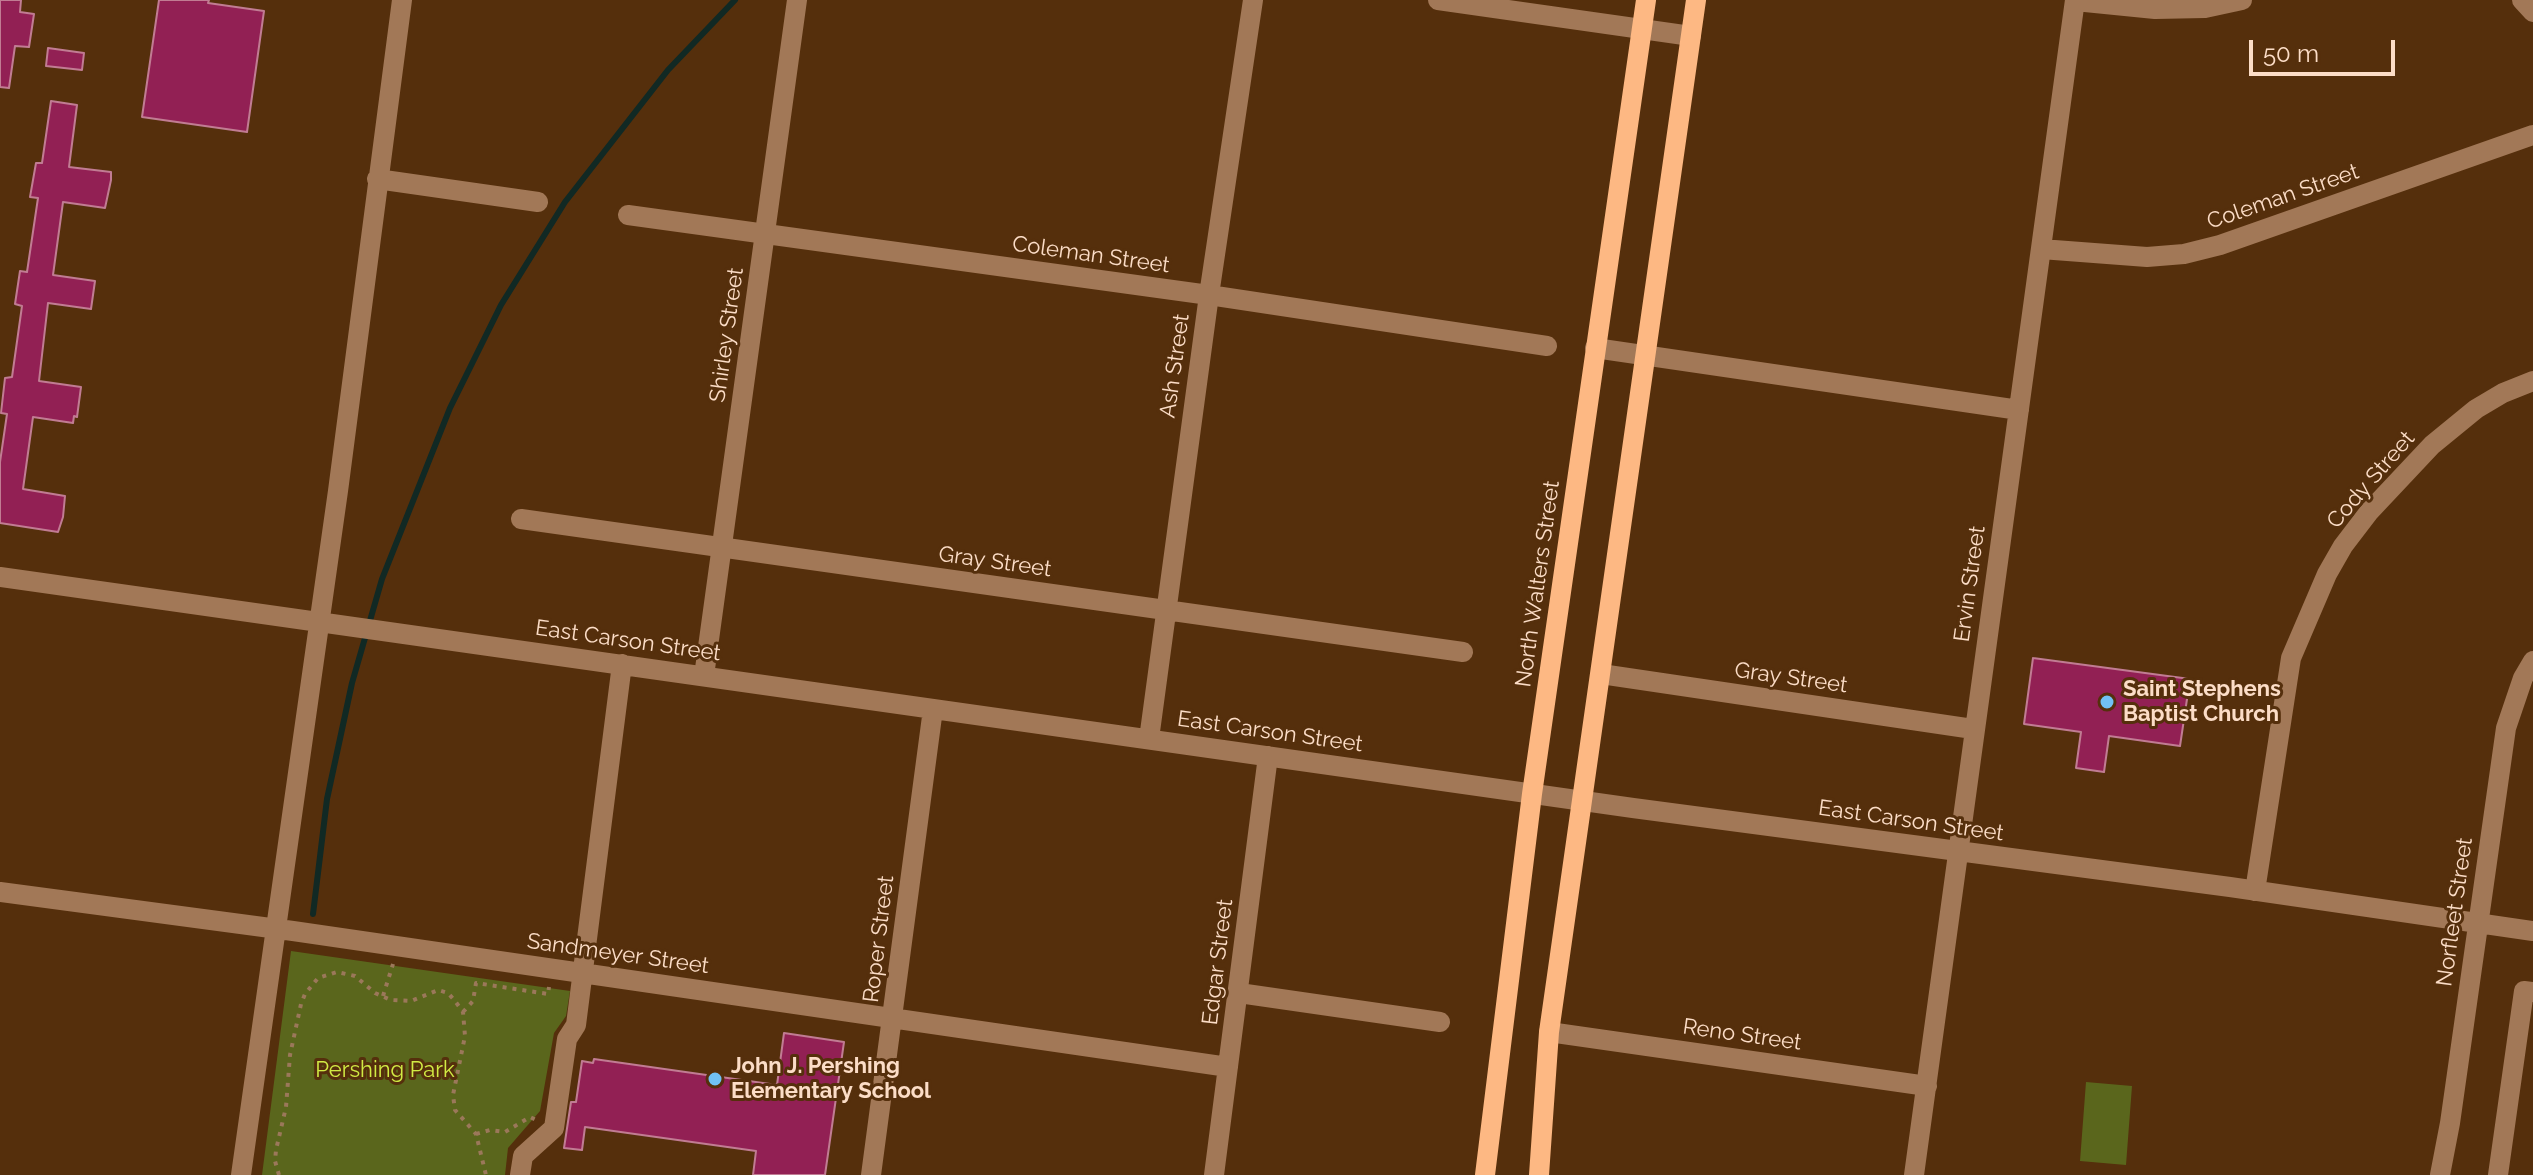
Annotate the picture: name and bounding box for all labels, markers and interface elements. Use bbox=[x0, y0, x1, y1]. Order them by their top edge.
scale bar bbox=[2253, 24, 2399, 74]
text: 50 m bbox=[2263, 39, 2319, 68]
street label: Coleman Street bbox=[2204, 159, 2362, 235]
street label: Coleman Street bbox=[1011, 231, 1171, 279]
street label: Shirley Street bbox=[704, 266, 750, 404]
street label: Ash Street bbox=[1155, 312, 1195, 420]
street label: Cody Street bbox=[2322, 426, 2420, 534]
street label: North Walters Street bbox=[1510, 479, 1566, 689]
street label: Ervin Street bbox=[1949, 524, 1991, 644]
street label: Gray Street bbox=[937, 541, 1053, 583]
street label: East Carson Street bbox=[534, 615, 722, 667]
street label: Gray Street bbox=[1733, 657, 1849, 699]
place label: Saint Stephens Baptist Church bbox=[2123, 676, 2281, 728]
marker: Saint Stephens Baptist Church bbox=[2098, 693, 2116, 711]
street label: East Carson Street bbox=[1176, 706, 1364, 758]
street label: East Carson Street bbox=[1817, 795, 2005, 847]
street label: Norfleet Street bbox=[2431, 836, 2479, 988]
street label: Roper Street bbox=[858, 874, 900, 1004]
street label: Edgar Street bbox=[1197, 898, 1239, 1026]
street label: Sandmeyer Street bbox=[525, 928, 711, 980]
street label: Reno Street bbox=[1681, 1014, 1803, 1056]
place label: John J. Pershing Elementary School bbox=[731, 1053, 931, 1104]
park label: Pershing Park bbox=[315, 1057, 455, 1083]
marker: John J. Pershing Elementary School bbox=[706, 1070, 724, 1088]

